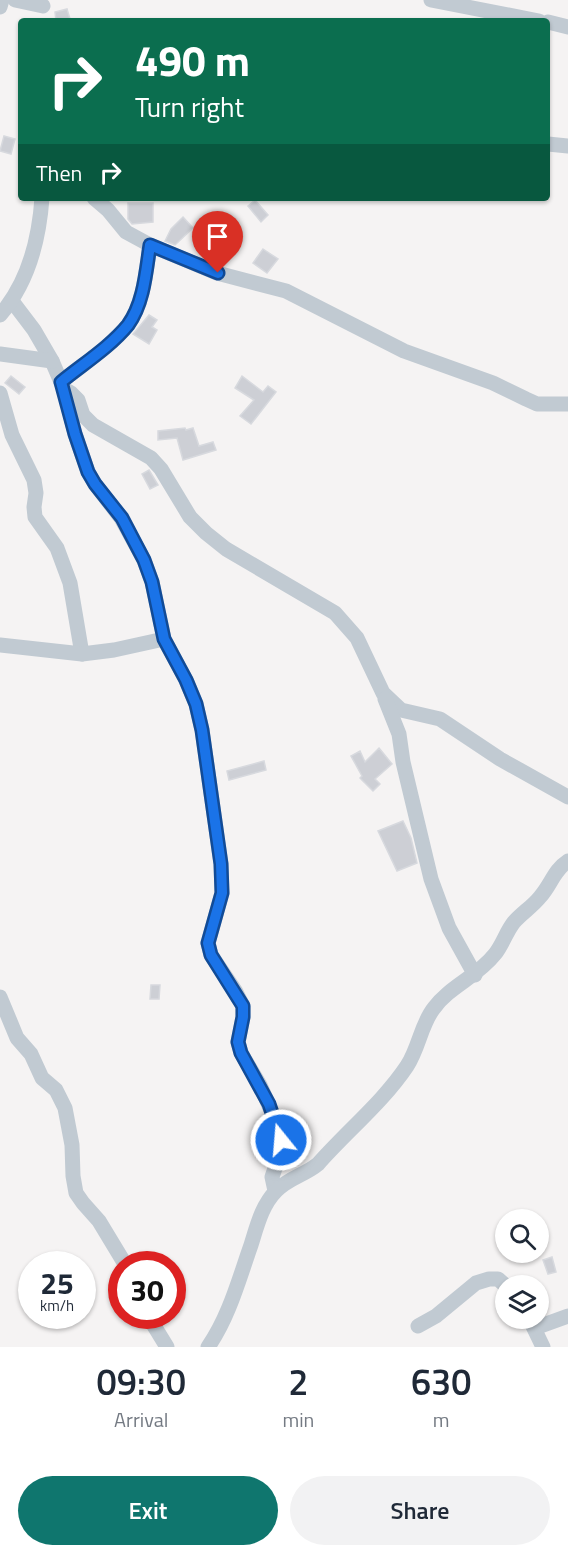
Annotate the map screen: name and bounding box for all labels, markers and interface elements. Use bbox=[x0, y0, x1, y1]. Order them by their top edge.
text: 490 m bbox=[135, 28, 250, 92]
icon: right bbox=[36, 42, 114, 120]
text: Turn right bbox=[135, 86, 244, 127]
text: Then bbox=[36, 156, 82, 190]
icon: right bbox=[94, 156, 127, 189]
pin bbox=[192, 211, 243, 273]
icon: arrive bbox=[201, 220, 234, 253]
position arrow bbox=[249, 1108, 313, 1172]
map controls bbox=[495, 1209, 549, 1329]
button: search bbox=[495, 1209, 549, 1263]
speed limit sign: 30 bbox=[108, 1251, 186, 1329]
text: 25 bbox=[40, 1260, 74, 1306]
button: layers bbox=[495, 1275, 549, 1329]
text: km/h bbox=[40, 1294, 74, 1317]
text: 09:30 bbox=[97, 1354, 186, 1409]
text: 2 bbox=[288, 1354, 308, 1409]
text: 630 bbox=[411, 1354, 471, 1409]
text: Arrival bbox=[114, 1404, 168, 1435]
text: min bbox=[282, 1404, 314, 1435]
text: m bbox=[433, 1404, 449, 1435]
button: Exit bbox=[18, 1476, 278, 1545]
button: Share bbox=[290, 1476, 550, 1545]

